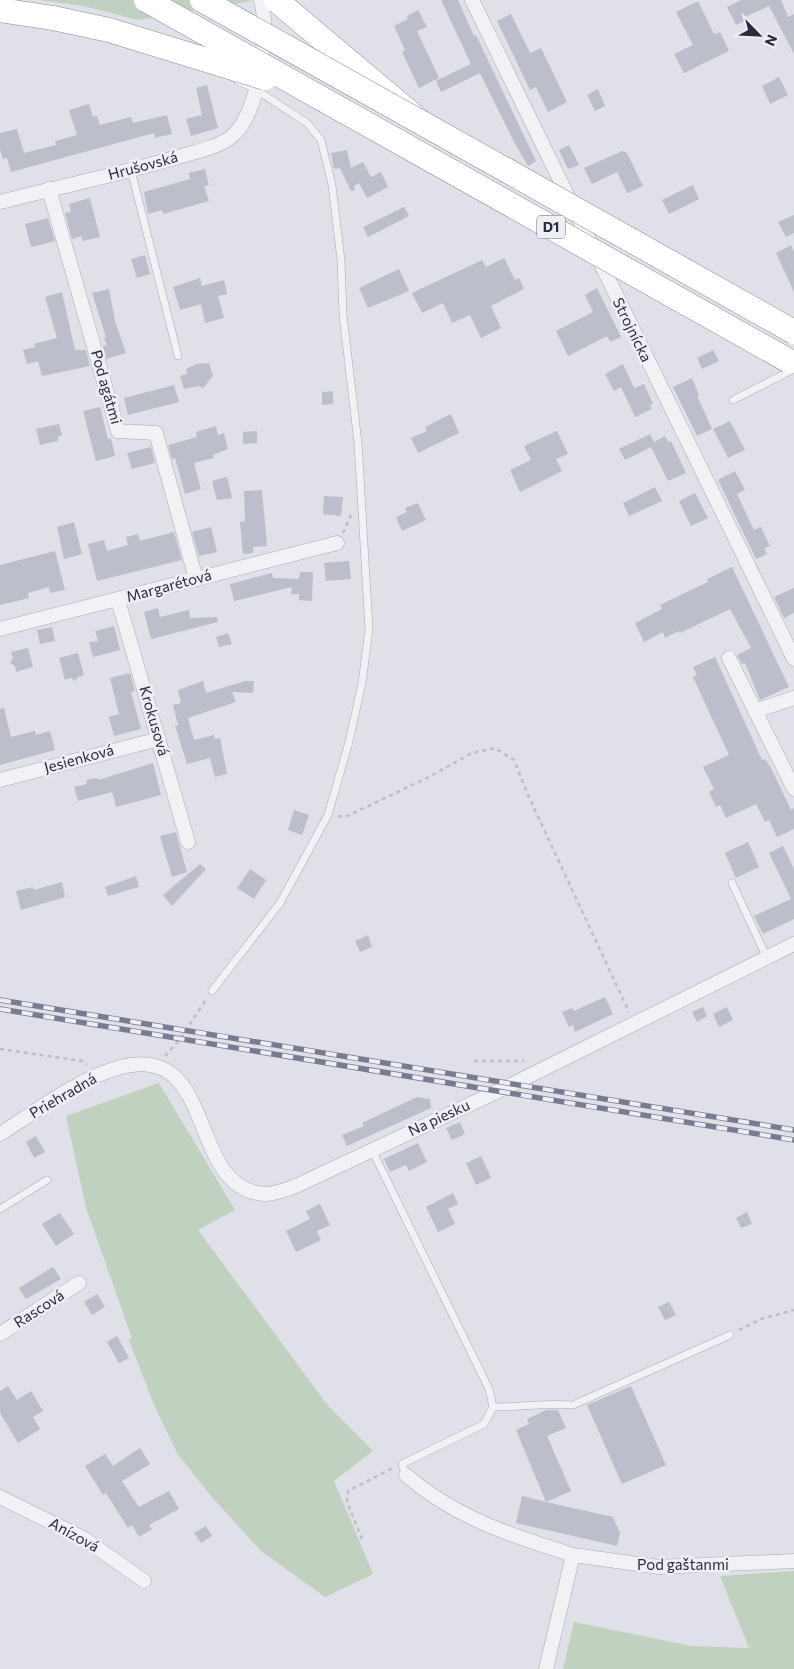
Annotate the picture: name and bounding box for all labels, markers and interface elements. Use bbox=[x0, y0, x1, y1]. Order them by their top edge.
north arrow bbox=[734, 10, 784, 60]
text: N bbox=[761, 32, 781, 49]
street label: Hrušovská bbox=[106, 147, 180, 183]
road number: D1 bbox=[537, 216, 565, 238]
street label: Strojnícka bbox=[610, 295, 656, 365]
street label: Pod agátmi bbox=[88, 348, 126, 426]
street label: Margarétová bbox=[124, 565, 213, 605]
street label: Krokusová bbox=[136, 684, 174, 758]
street label: Jesienková bbox=[42, 740, 115, 776]
street label: Priehradná bbox=[26, 1069, 99, 1122]
street label: Na piesku bbox=[405, 1095, 472, 1139]
street label: Rascová bbox=[10, 1285, 67, 1331]
street label: Anízová bbox=[46, 1513, 103, 1555]
street label: Pod gaštanmi bbox=[637, 1555, 729, 1573]

